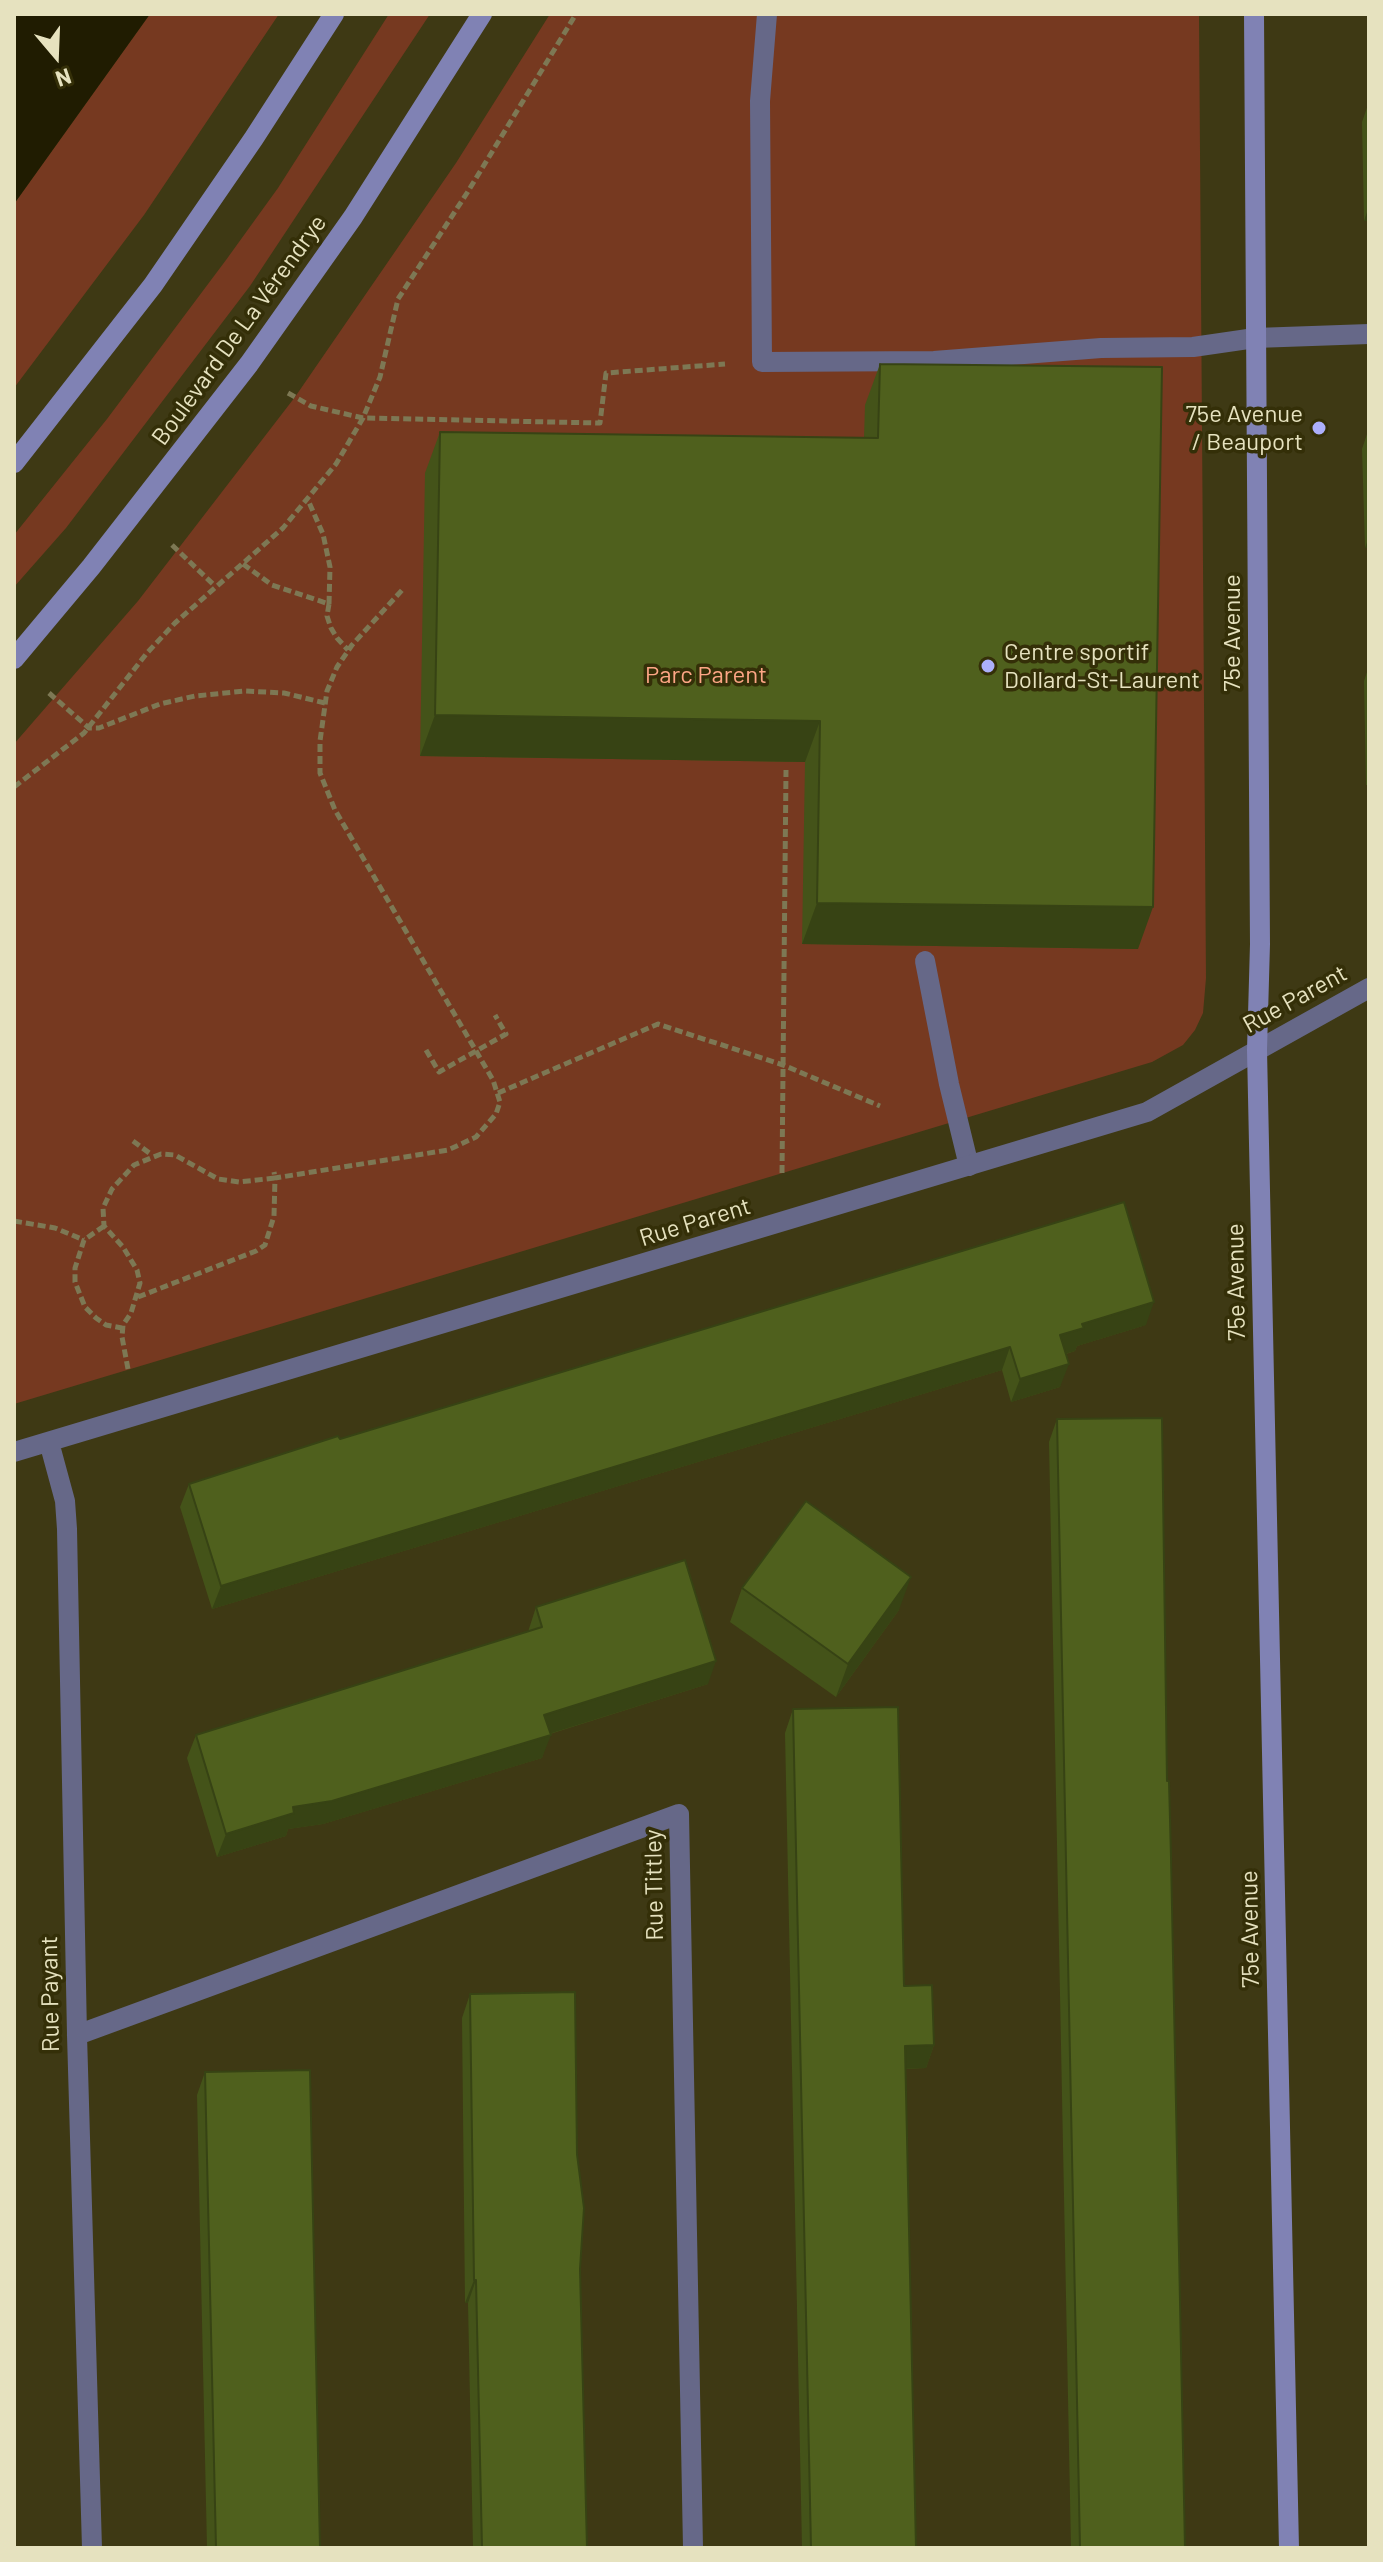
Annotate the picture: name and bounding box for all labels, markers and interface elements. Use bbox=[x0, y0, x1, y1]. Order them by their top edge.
north arrow bbox=[16, 16, 96, 96]
text: N bbox=[53, 64, 75, 93]
street label: Boulevard De La Vérendrye bbox=[146, 209, 332, 451]
place label: 75e Avenue / Beauport bbox=[1185, 400, 1303, 456]
marker: 75e Avenue / Beauport bbox=[1310, 419, 1328, 437]
street label: 75e Avenue bbox=[1218, 574, 1246, 692]
place label: Centre sportif Dollard-St-Laurent bbox=[1004, 638, 1200, 694]
marker: Centre sportif Dollard-St-Laurent bbox=[979, 657, 997, 675]
park label: Parc Parent bbox=[645, 661, 767, 689]
street label: Rue Parent bbox=[1238, 959, 1352, 1039]
street label: Rue Parent bbox=[636, 1191, 754, 1253]
street label: 75e Avenue bbox=[1221, 1223, 1251, 1341]
street label: Rue Tittley bbox=[639, 1829, 669, 1941]
street label: 75e Avenue bbox=[1235, 1870, 1265, 1988]
street label: Rue Payant bbox=[35, 1936, 65, 2052]

